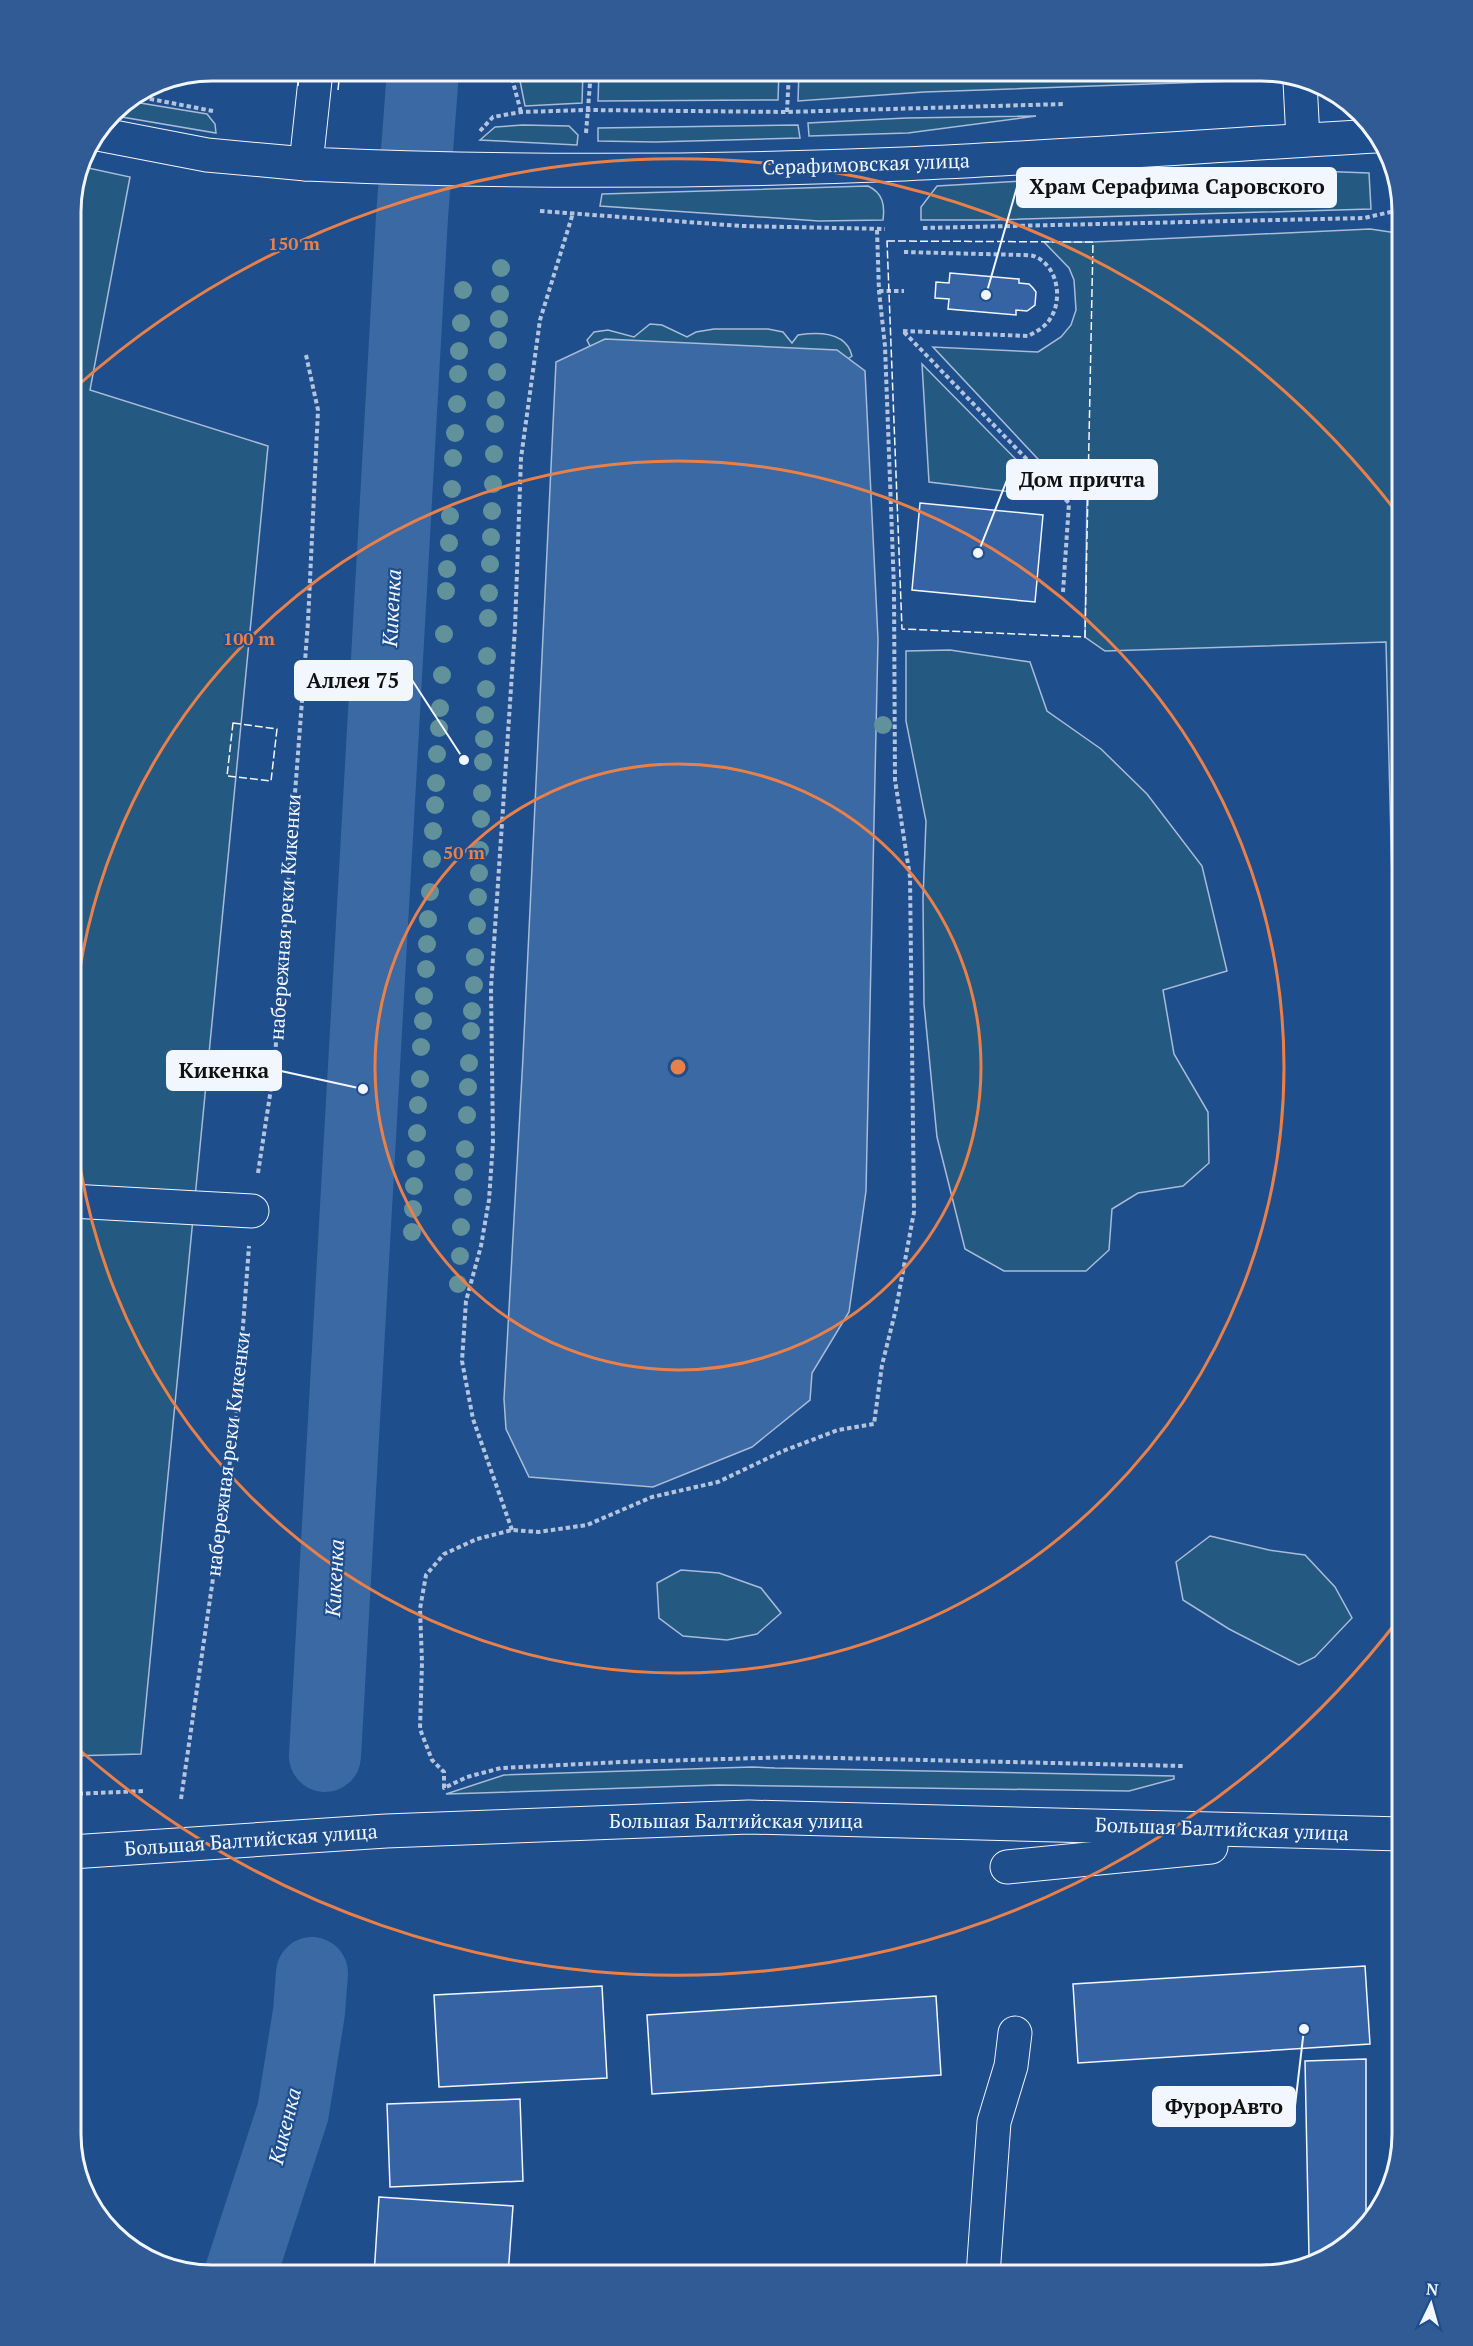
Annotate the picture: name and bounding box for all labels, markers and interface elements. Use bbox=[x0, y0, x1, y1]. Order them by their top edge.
street label: Серафимовская улица bbox=[762, 146, 970, 181]
callout: Храм Серафима Саровского bbox=[1017, 168, 1336, 207]
text: Храм Серафима Саровского bbox=[1029, 172, 1325, 200]
text: 150 m bbox=[268, 231, 320, 255]
callout: Дом причта bbox=[1007, 460, 1157, 499]
text: Дом причта bbox=[1019, 465, 1145, 493]
water label: Кикенка bbox=[375, 568, 407, 648]
text: 100 m bbox=[223, 626, 275, 650]
callout: Аллея 75 bbox=[295, 661, 412, 700]
text: Аллея 75 bbox=[307, 666, 399, 694]
street label: набережная реки Кикенки bbox=[262, 793, 307, 1041]
text: 50 m bbox=[443, 840, 485, 864]
callout: Кикенка bbox=[167, 1051, 281, 1090]
text: Кикенка bbox=[179, 1056, 270, 1084]
centre of rings bbox=[668, 1057, 688, 1077]
street label: набережная реки Кикенки bbox=[199, 1330, 256, 1578]
water label: Кикенка bbox=[318, 1538, 350, 1618]
street label: Большая Балтийская улица bbox=[609, 1807, 863, 1834]
street label: Большая Балтийская улица bbox=[1095, 1811, 1349, 1846]
street label: Большая Балтийская улица bbox=[123, 1817, 379, 1862]
water label: Кикенка bbox=[261, 2085, 307, 2168]
callout: ФурорАвто bbox=[1153, 2087, 1295, 2126]
text: ФурорАвто bbox=[1165, 2092, 1283, 2120]
north arrow bbox=[1401, 2274, 1461, 2334]
text: N bbox=[1425, 2278, 1439, 2301]

